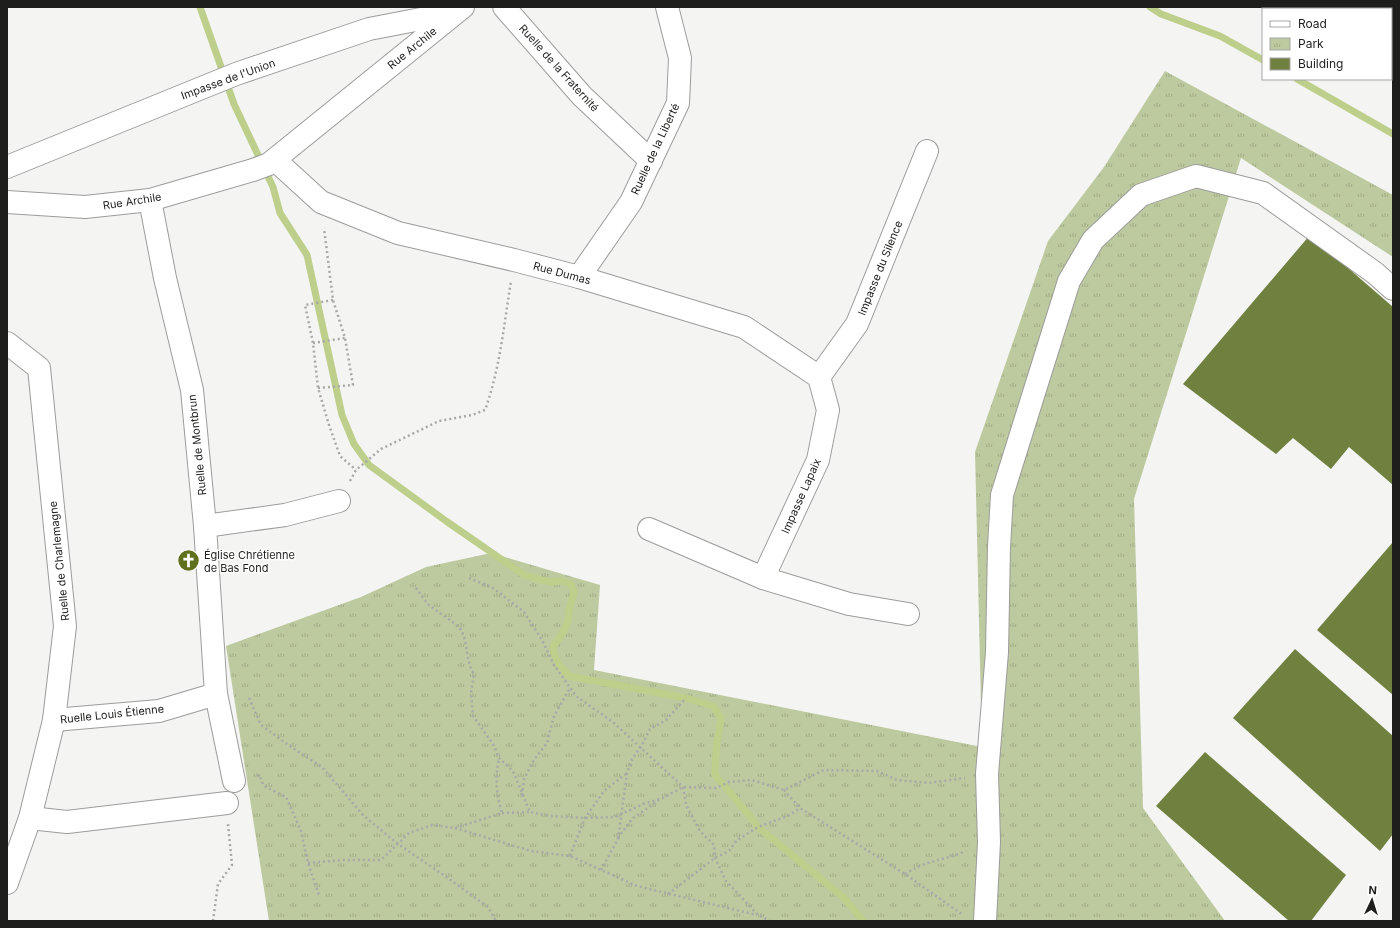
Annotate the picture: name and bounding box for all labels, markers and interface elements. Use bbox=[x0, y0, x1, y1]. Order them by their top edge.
legend bbox=[1262, 8, 1392, 80]
text: Road bbox=[1298, 16, 1327, 31]
street label: Ruelle de la Fraternité bbox=[516, 21, 602, 115]
street label: Rue Archile bbox=[385, 24, 439, 72]
text: Park bbox=[1298, 36, 1324, 51]
street label: Impasse de l'Union bbox=[179, 55, 277, 103]
text: Building bbox=[1298, 56, 1343, 71]
street label: Ruelle de la Liberté bbox=[628, 101, 682, 197]
street label: Rue Archile bbox=[102, 189, 162, 213]
street label: Impasse du Silence bbox=[855, 219, 905, 317]
street label: Rue Dumas bbox=[532, 259, 593, 287]
street label: Ruelle de Montbrun bbox=[185, 394, 209, 496]
street label: Impasse Lapaix bbox=[778, 456, 824, 536]
street label: Ruelle de Charlemagne bbox=[46, 500, 72, 622]
church icon: Église Chrétienne de Bas Fond bbox=[175, 548, 201, 574]
place label: Église Chrétienne de Bas Fond bbox=[204, 548, 295, 575]
street label: Ruelle Louis Étienne bbox=[59, 702, 165, 726]
north arrow bbox=[1352, 880, 1392, 920]
text: N bbox=[1368, 883, 1377, 897]

